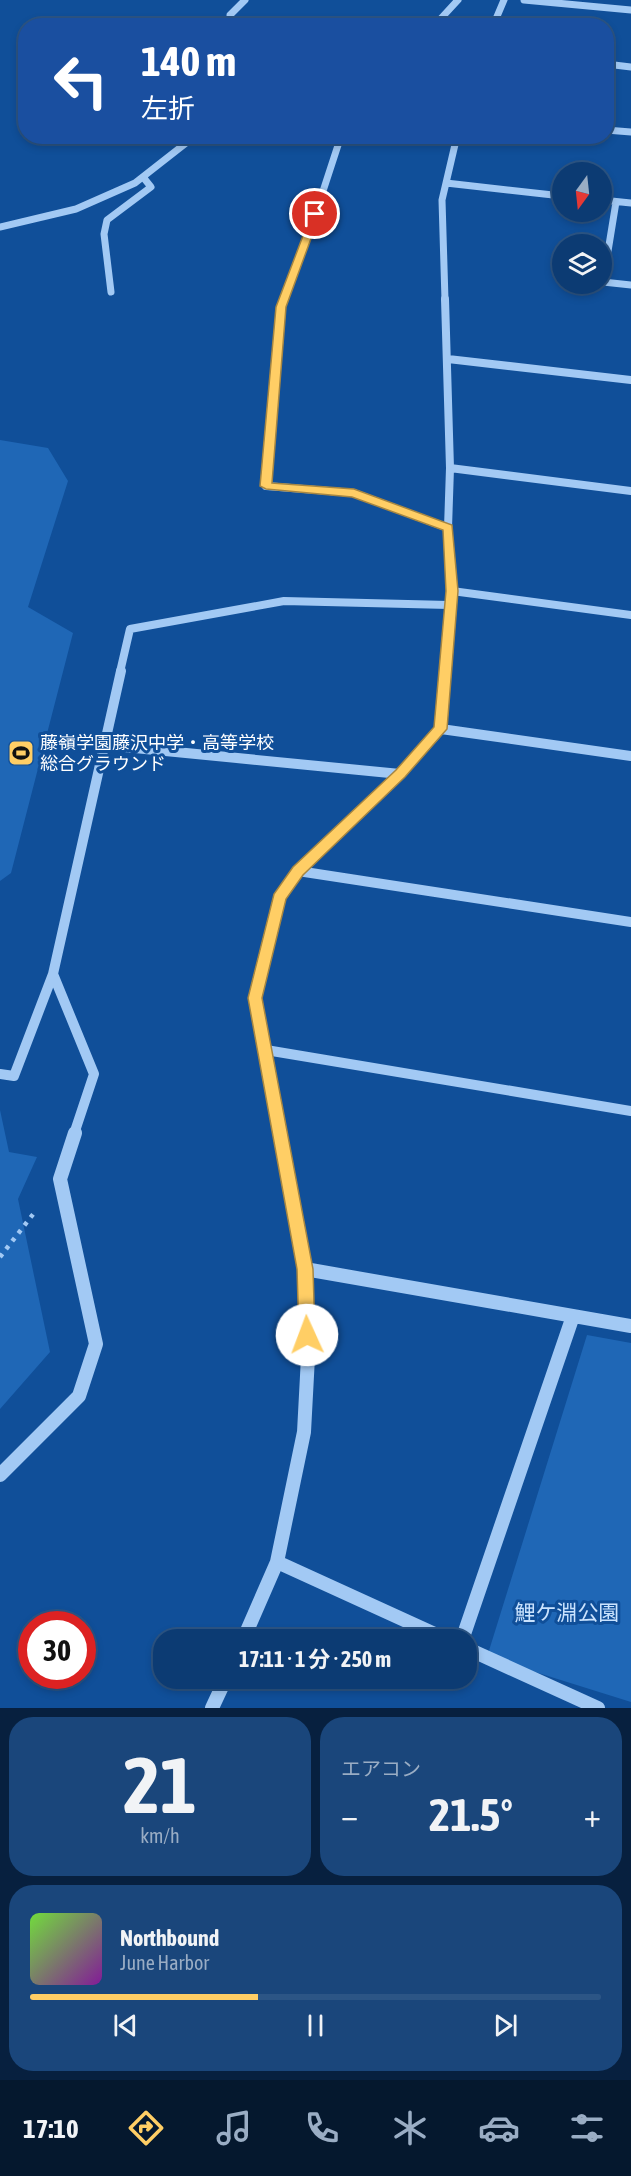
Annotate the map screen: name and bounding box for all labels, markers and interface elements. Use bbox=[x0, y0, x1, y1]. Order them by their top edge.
text: 140 m bbox=[141, 37, 236, 85]
icon: left bbox=[42, 42, 120, 120]
text: 左折 bbox=[141, 93, 195, 124]
north arrow bbox=[552, 162, 612, 222]
map controls bbox=[552, 162, 612, 294]
pin bbox=[289, 188, 340, 239]
icon: arrive bbox=[298, 197, 331, 230]
button: layers bbox=[552, 234, 612, 294]
place label: 藤嶺学園藤沢中学・高等学校 総合グラウンド bbox=[40, 732, 274, 774]
sports icon: 藤嶺学園藤沢中学・高等学校 総合グラウンド bbox=[6, 738, 36, 768]
position arrow bbox=[275, 1303, 339, 1367]
park label: 鯉ケ淵公園 bbox=[515, 1600, 620, 1624]
speed limit sign: 30 bbox=[18, 1611, 96, 1689]
text: 17:11 · 1 分 · 250 m bbox=[239, 1646, 391, 1672]
text: 21 bbox=[123, 1740, 197, 1830]
text: エアコン bbox=[341, 1757, 421, 1780]
text: 21.5° bbox=[429, 1789, 513, 1841]
text: − bbox=[341, 1796, 358, 1834]
text: + bbox=[584, 1796, 601, 1834]
text: km/h bbox=[140, 1824, 180, 1847]
text: Northbound bbox=[120, 1925, 219, 1951]
text: June Harbor bbox=[120, 1951, 209, 1974]
icon: previous bbox=[109, 2009, 142, 2042]
icon: pause bbox=[299, 2009, 332, 2042]
icon: next bbox=[489, 2009, 522, 2042]
icon: directions bbox=[125, 2107, 167, 2149]
icon: music bbox=[213, 2107, 255, 2149]
icon: phone bbox=[301, 2107, 343, 2149]
icon: climate bbox=[389, 2107, 431, 2149]
icon: car bbox=[478, 2107, 520, 2149]
icon: filters bbox=[566, 2107, 608, 2149]
text: 17:10 bbox=[23, 2113, 79, 2144]

